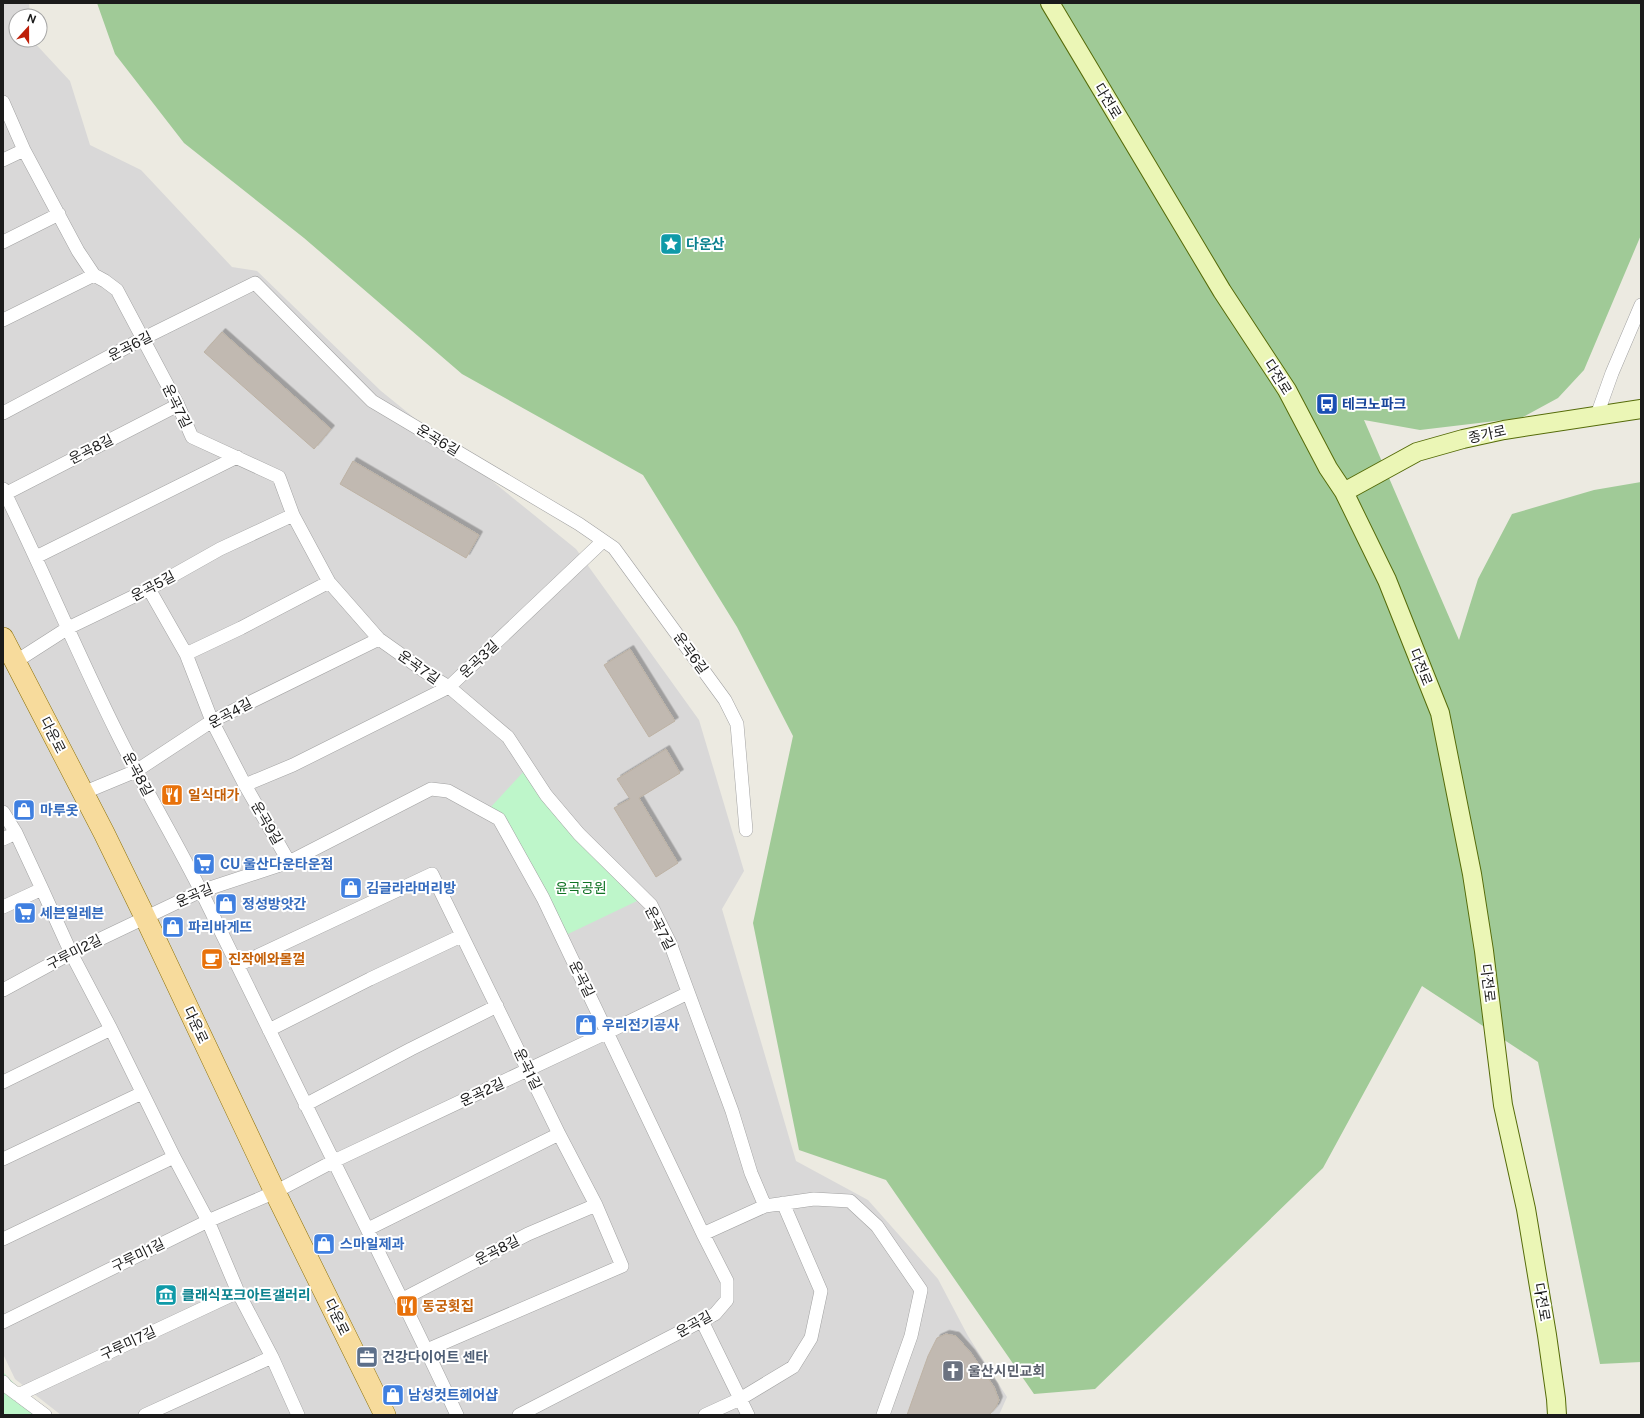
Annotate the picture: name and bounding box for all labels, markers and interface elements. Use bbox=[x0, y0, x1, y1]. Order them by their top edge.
north arrow bbox=[8, 8, 48, 48]
text: N bbox=[25, 12, 38, 26]
street label: 다전로 bbox=[1091, 80, 1125, 122]
place icon: 다운산 bbox=[658, 231, 684, 257]
place label: 다운산 bbox=[686, 236, 725, 252]
street label: 운곡6길 bbox=[105, 328, 155, 364]
street label: 다전로 bbox=[1261, 356, 1295, 398]
street label: 운곡7길 bbox=[159, 381, 195, 431]
bus stop icon: 테크노파크 bbox=[1314, 391, 1340, 417]
place label: 테크노파크 bbox=[1342, 396, 1407, 412]
street label: 운곡6길 bbox=[414, 421, 462, 459]
street label: 종가로 bbox=[1466, 422, 1508, 446]
street label: 운곡8길 bbox=[66, 431, 116, 467]
street label: 운곡5길 bbox=[128, 568, 178, 604]
street label: 운곡6길 bbox=[671, 629, 711, 677]
street label: 운곡3길 bbox=[456, 637, 502, 681]
street label: 다전로 bbox=[1406, 646, 1436, 688]
street label: 운곡7길 bbox=[395, 647, 443, 687]
street label: 운곡4길 bbox=[205, 695, 255, 731]
street label: 다운로 bbox=[37, 714, 69, 756]
street label: 운곡8길 bbox=[120, 749, 156, 799]
restaurant icon: 일식대가 bbox=[159, 782, 185, 808]
place label: 일식대가 bbox=[188, 787, 240, 803]
shop icon: 마루옷 bbox=[11, 797, 37, 823]
street label: 운곡9길 bbox=[248, 798, 286, 848]
place label: 마루옷 bbox=[40, 802, 79, 818]
supermarket icon: CU 울산다운타운점 bbox=[191, 851, 217, 877]
place label: CU 울산다운타운점 bbox=[220, 856, 334, 872]
shop icon: 김글라라머리방 bbox=[338, 875, 364, 901]
street label: 운곡길 bbox=[173, 880, 215, 910]
place label: 김글라라머리방 bbox=[366, 880, 456, 896]
park label: 윤곡공원 bbox=[555, 880, 607, 896]
shop icon: 정성방앗간 bbox=[213, 891, 239, 917]
place label: 정성방앗간 bbox=[242, 896, 307, 912]
supermarket icon: 세븐일레븐 bbox=[12, 900, 38, 926]
street label: 운곡7길 bbox=[642, 903, 678, 953]
place label: 세븐일레븐 bbox=[40, 905, 105, 921]
shop icon: 파리바게뜨 bbox=[160, 914, 186, 940]
place label: 파리바게뜨 bbox=[188, 919, 253, 935]
street label: 구루미2길 bbox=[44, 931, 104, 973]
cafe icon: 진작에와볼껄 bbox=[199, 946, 225, 972]
place label: 진작에와볼껄 bbox=[228, 951, 305, 967]
street label: 운곡길 bbox=[566, 958, 598, 1000]
street label: 다전로 bbox=[1478, 963, 1498, 1003]
street label: 다운로 bbox=[181, 1004, 211, 1046]
shop icon: 우리전기공사 bbox=[573, 1012, 599, 1038]
place label: 우리전기공사 bbox=[602, 1017, 679, 1033]
street label: 운곡1길 bbox=[511, 1046, 545, 1092]
street label: 운곡2길 bbox=[457, 1075, 507, 1109]
shop icon: 스마일제과 bbox=[311, 1231, 337, 1257]
street label: 운곡8길 bbox=[472, 1232, 522, 1268]
street label: 구루미1길 bbox=[109, 1235, 167, 1275]
place label: 스마일제과 bbox=[340, 1236, 405, 1252]
museum icon: 클래식포크아트갤러리 bbox=[153, 1282, 179, 1308]
street label: 다전로 bbox=[1531, 1282, 1553, 1323]
place label: 클래식포크아트갤러리 bbox=[182, 1287, 311, 1303]
restaurant icon: 동궁횟집 bbox=[394, 1293, 420, 1319]
street label: 다운로 bbox=[321, 1296, 353, 1338]
place label: 동궁횟집 bbox=[422, 1298, 474, 1314]
street label: 운곡길 bbox=[673, 1308, 715, 1340]
street label: 구루미7길 bbox=[97, 1323, 159, 1363]
office icon: 건강다이어트 센타 bbox=[354, 1344, 380, 1370]
place label: 건강다이어트 센타 bbox=[382, 1349, 488, 1365]
church icon: 울산시민교회 bbox=[940, 1358, 966, 1384]
place label: 울산시민교회 bbox=[968, 1363, 1045, 1379]
shop icon: 남성컷트헤어샵 bbox=[380, 1382, 406, 1408]
place label: 남성컷트헤어샵 bbox=[408, 1387, 498, 1403]

